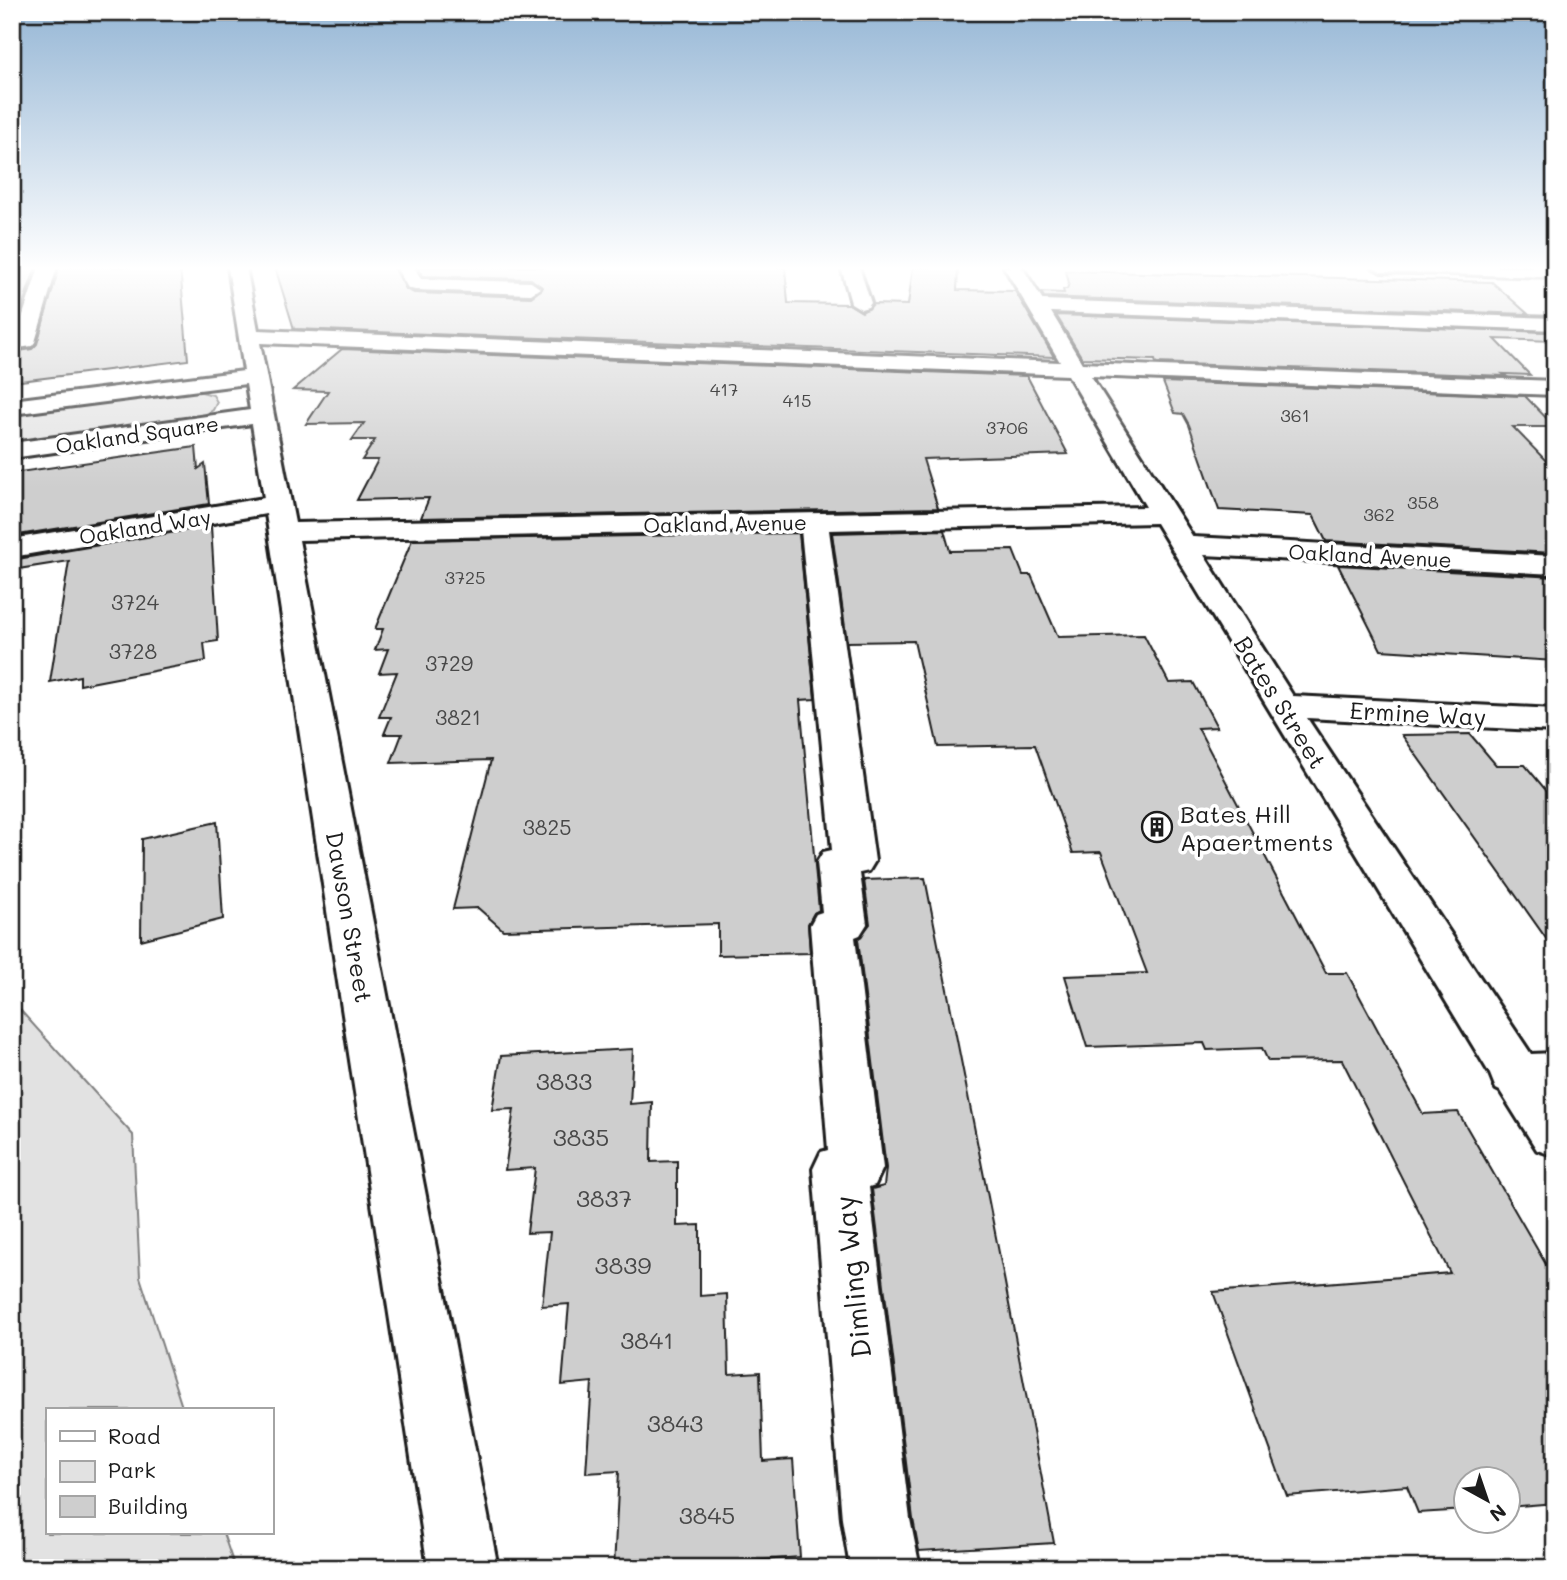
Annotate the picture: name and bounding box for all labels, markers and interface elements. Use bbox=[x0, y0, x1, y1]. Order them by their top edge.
house number: 417 bbox=[710, 377, 738, 401]
house number: 415 bbox=[782, 388, 812, 412]
house number: 361 bbox=[1280, 403, 1310, 427]
street label: Oakland Square bbox=[54, 409, 220, 459]
house number: 3706 bbox=[986, 415, 1028, 439]
house number: 358 bbox=[1407, 490, 1439, 514]
street label: Oakland Way bbox=[77, 502, 213, 550]
house number: 362 bbox=[1363, 502, 1395, 526]
street label: Oakland Avenue bbox=[643, 508, 807, 538]
street label: Oakland Avenue bbox=[1288, 537, 1452, 573]
house number: 3725 bbox=[444, 565, 486, 589]
house number: 3724 bbox=[111, 588, 160, 615]
street label: Bates Street bbox=[1228, 630, 1334, 774]
house number: 3728 bbox=[109, 637, 157, 664]
house number: 3729 bbox=[425, 649, 473, 676]
street label: Ermine Way bbox=[1349, 694, 1487, 732]
house number: 3821 bbox=[435, 703, 481, 730]
place label: Bates Hill Apaertments bbox=[1180, 798, 1333, 857]
building icon: Bates Hill Apaertments bbox=[1140, 810, 1174, 844]
house number: 3825 bbox=[523, 813, 571, 840]
street label: Dawson Street bbox=[320, 829, 380, 1005]
house number: 3833 bbox=[536, 1065, 592, 1096]
house number: 3835 bbox=[553, 1121, 609, 1152]
house number: 3837 bbox=[576, 1182, 632, 1213]
street label: Dimling Way bbox=[826, 1194, 878, 1360]
house number: 3839 bbox=[595, 1249, 651, 1280]
house number: 3841 bbox=[620, 1324, 674, 1355]
house number: 3843 bbox=[647, 1407, 703, 1438]
legend bbox=[46, 1408, 273, 1534]
text: Road bbox=[108, 1422, 160, 1449]
text: Park bbox=[108, 1456, 156, 1483]
north arrow bbox=[1452, 1464, 1522, 1534]
text: Building bbox=[108, 1492, 188, 1519]
house number: 3845 bbox=[679, 1499, 735, 1530]
text: N bbox=[1485, 1499, 1512, 1528]

